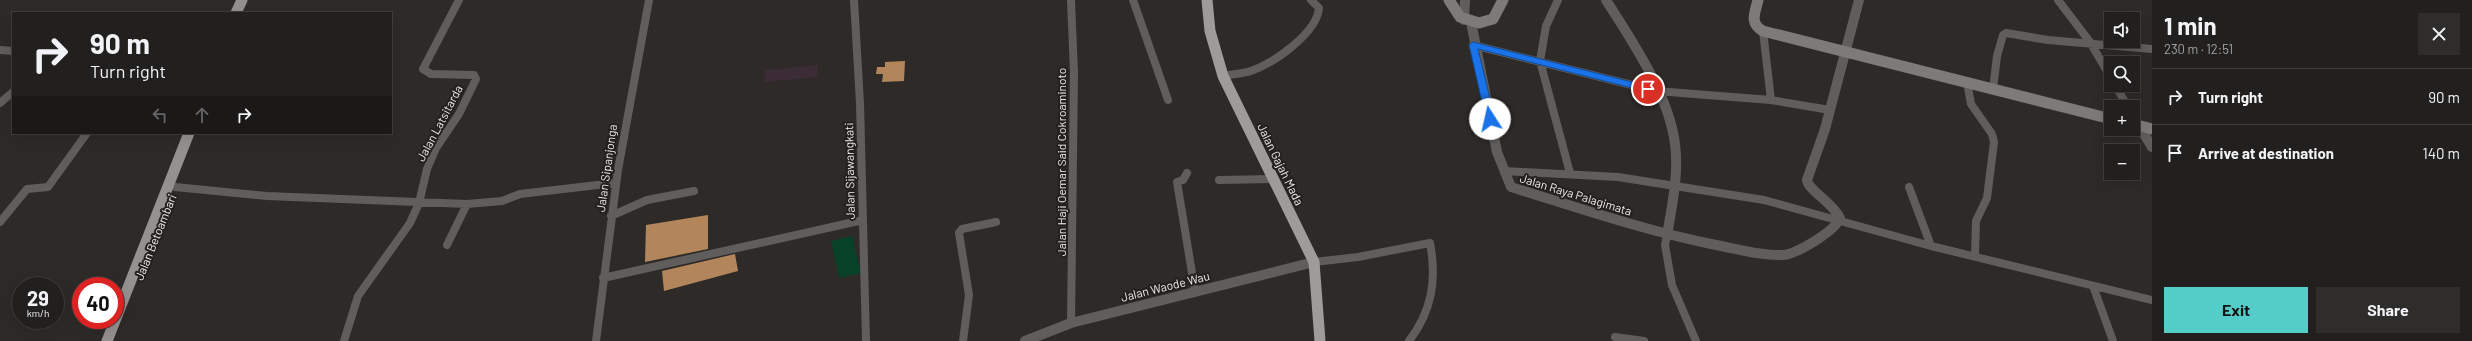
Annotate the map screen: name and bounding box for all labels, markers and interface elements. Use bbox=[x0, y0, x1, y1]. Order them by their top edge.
text: 1 min bbox=[2164, 11, 2217, 40]
map controls bbox=[2104, 12, 2140, 180]
button: sound bbox=[2104, 12, 2140, 48]
button: close bbox=[2418, 13, 2460, 55]
text: 90 m bbox=[90, 26, 150, 60]
icon: right bbox=[24, 28, 76, 80]
text: 230 m · 12:51 bbox=[2164, 41, 2233, 57]
button: search bbox=[2104, 56, 2140, 92]
text: Turn right bbox=[90, 60, 166, 82]
street label: Jalan Haji Oemar Said Cokroaminoto bbox=[1054, 68, 1068, 256]
pin bbox=[1631, 72, 1665, 106]
icon: arrive bbox=[1637, 78, 1659, 100]
street label: Jalan Latsitarda bbox=[413, 82, 465, 164]
icon: right bbox=[2164, 86, 2186, 108]
text: Turn right bbox=[2198, 88, 2263, 106]
text: 90 m bbox=[2428, 88, 2460, 106]
position arrow bbox=[1469, 98, 1511, 140]
button: + bbox=[2104, 100, 2140, 136]
icon: left bbox=[149, 104, 171, 126]
icon: ahead bbox=[191, 104, 213, 126]
icon: right bbox=[233, 104, 255, 126]
street label: Jalan Gajah Mada bbox=[1255, 121, 1307, 207]
street label: Jalan Sijawangkati bbox=[841, 122, 857, 220]
street label: Jalan Sipanjonga bbox=[593, 123, 619, 213]
icon: arrive bbox=[2164, 142, 2186, 164]
button: − bbox=[2104, 144, 2140, 180]
text: Arrive at destination bbox=[2198, 144, 2334, 162]
text: 140 m bbox=[2423, 144, 2460, 162]
street label: Jalan Raya Palagimata bbox=[1518, 170, 1634, 218]
street label: Jalan Betoambari bbox=[131, 192, 179, 282]
street label: Jalan Waode Wau bbox=[1119, 268, 1211, 304]
speed limit sign: 40 bbox=[72, 277, 124, 329]
text: 29 bbox=[27, 286, 49, 310]
button: Exit bbox=[2164, 287, 2308, 333]
button: Share bbox=[2316, 287, 2460, 333]
text: km/h bbox=[27, 307, 49, 319]

